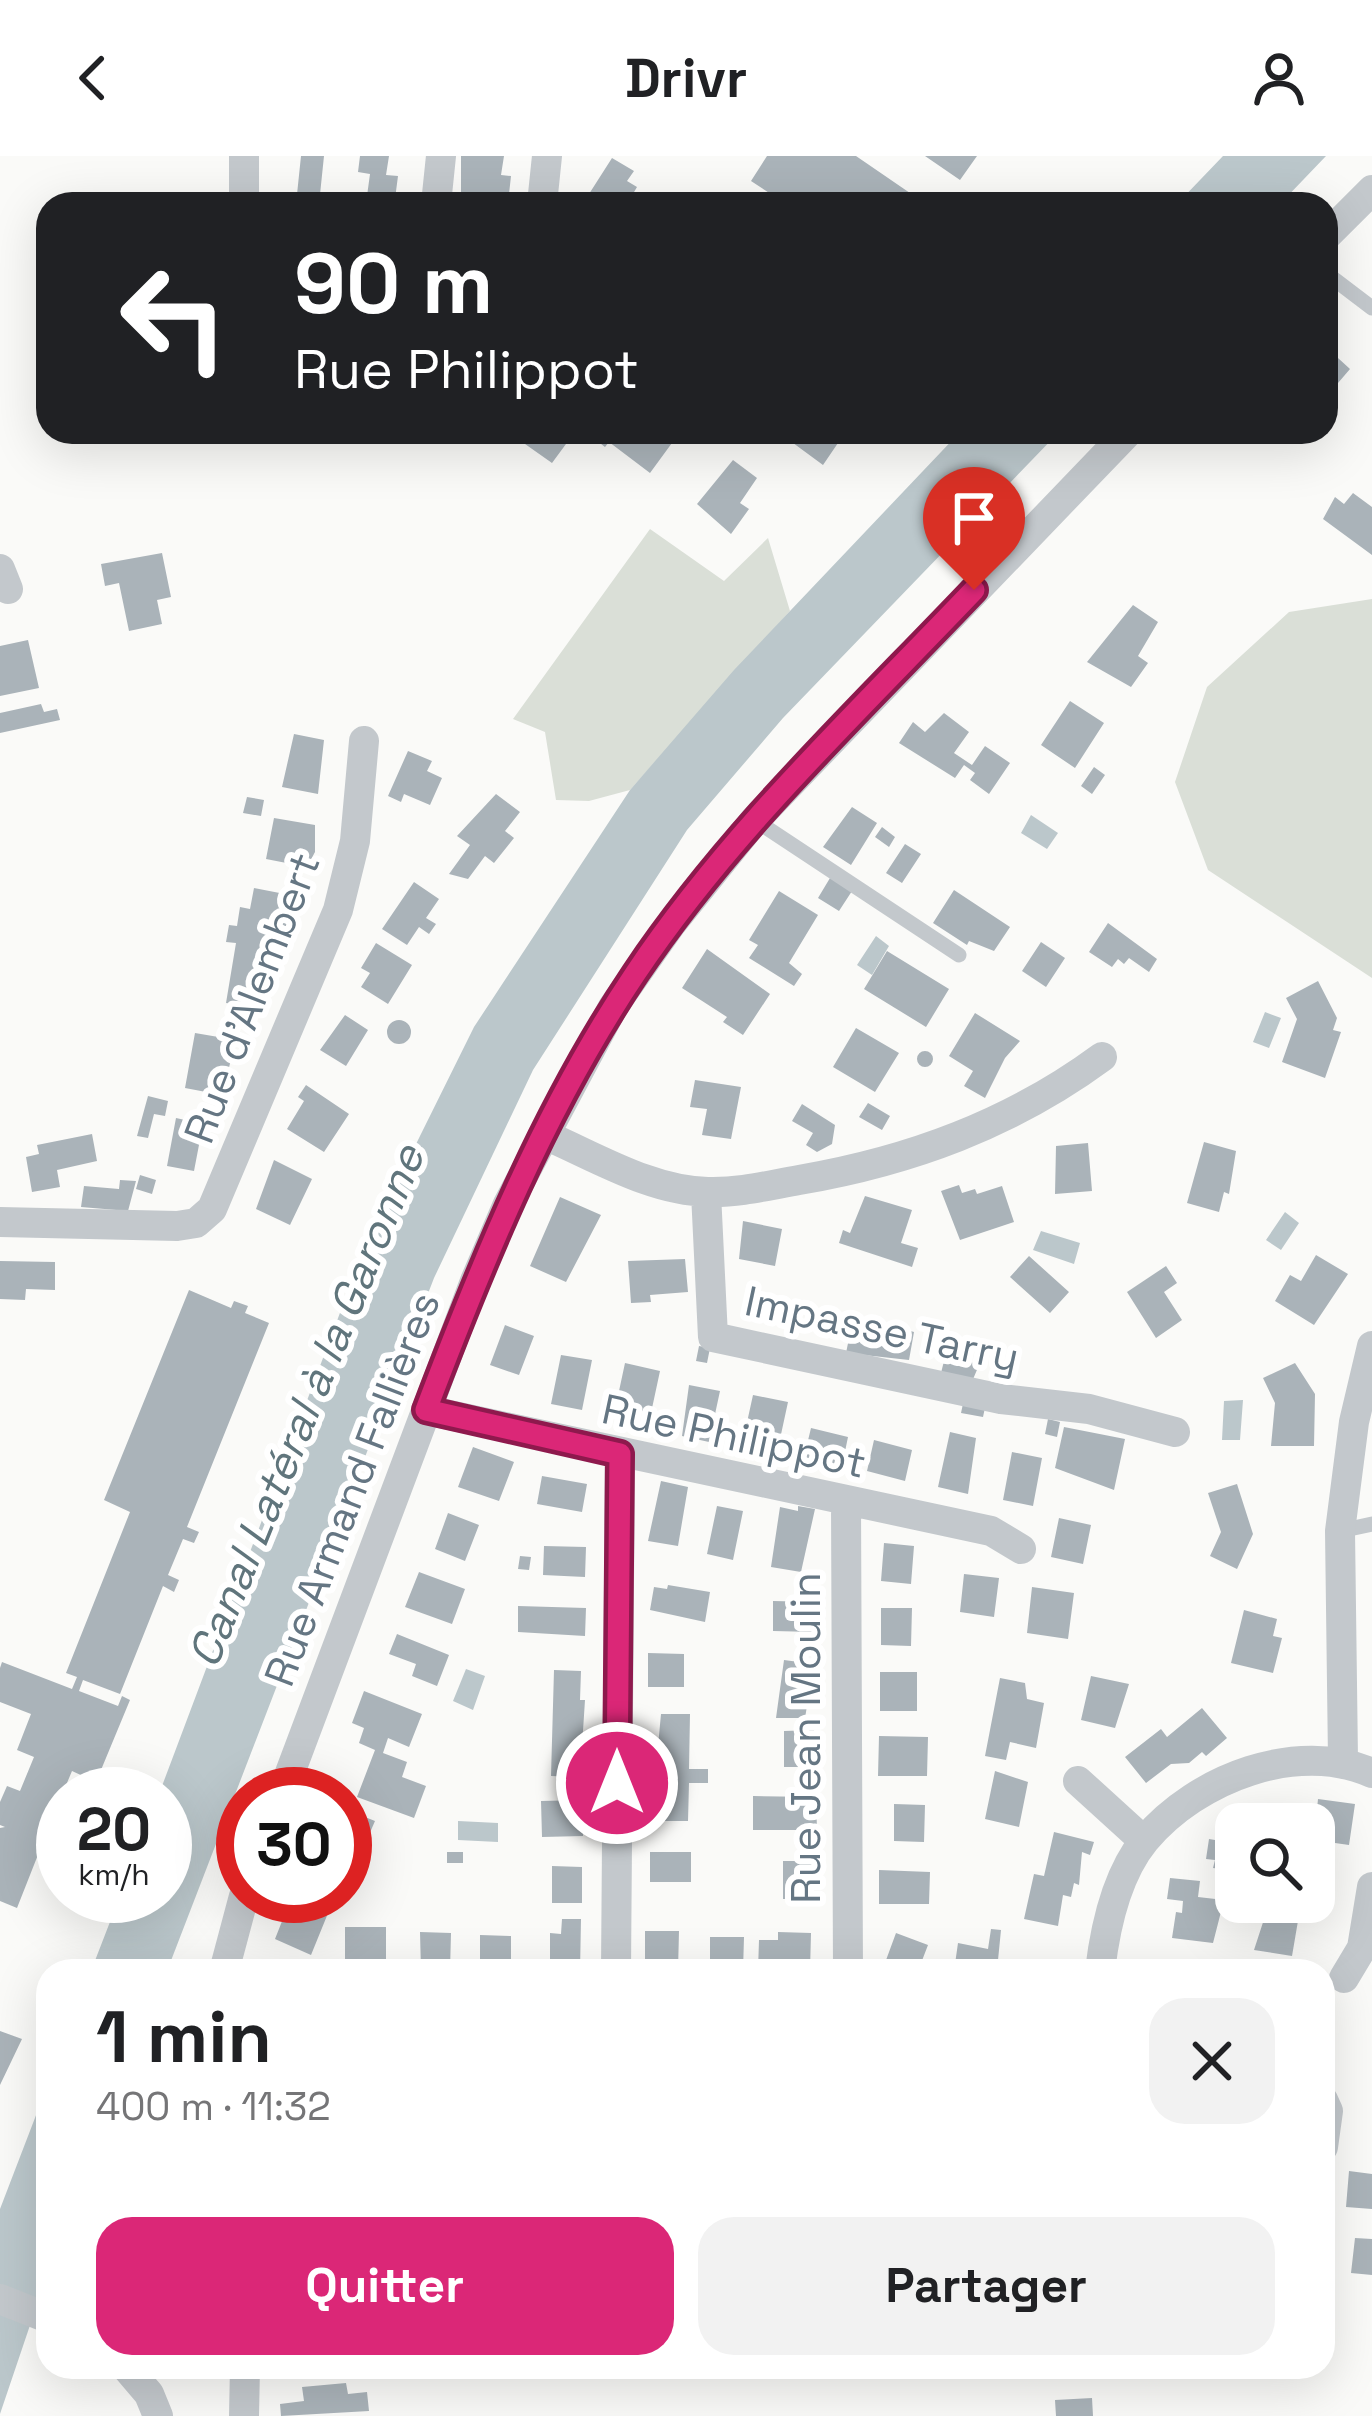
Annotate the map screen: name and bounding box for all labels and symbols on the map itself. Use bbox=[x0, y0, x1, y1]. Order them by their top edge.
pin bbox=[923, 467, 1025, 590]
street label: Rue d'Alembert bbox=[172, 845, 332, 1151]
water label: Canal Latéral à la Garonne bbox=[175, 1135, 438, 1675]
street label: Impasse Tarry bbox=[740, 1274, 1024, 1384]
street label: Rue Armand Fallières bbox=[252, 1284, 452, 1694]
street label: Rue Philippot bbox=[597, 1382, 871, 1490]
street label: Rue Jean Moulin bbox=[779, 1572, 832, 1904]
position arrow bbox=[554, 1720, 680, 1846]
speed limit sign: 30 bbox=[216, 1767, 372, 1923]

